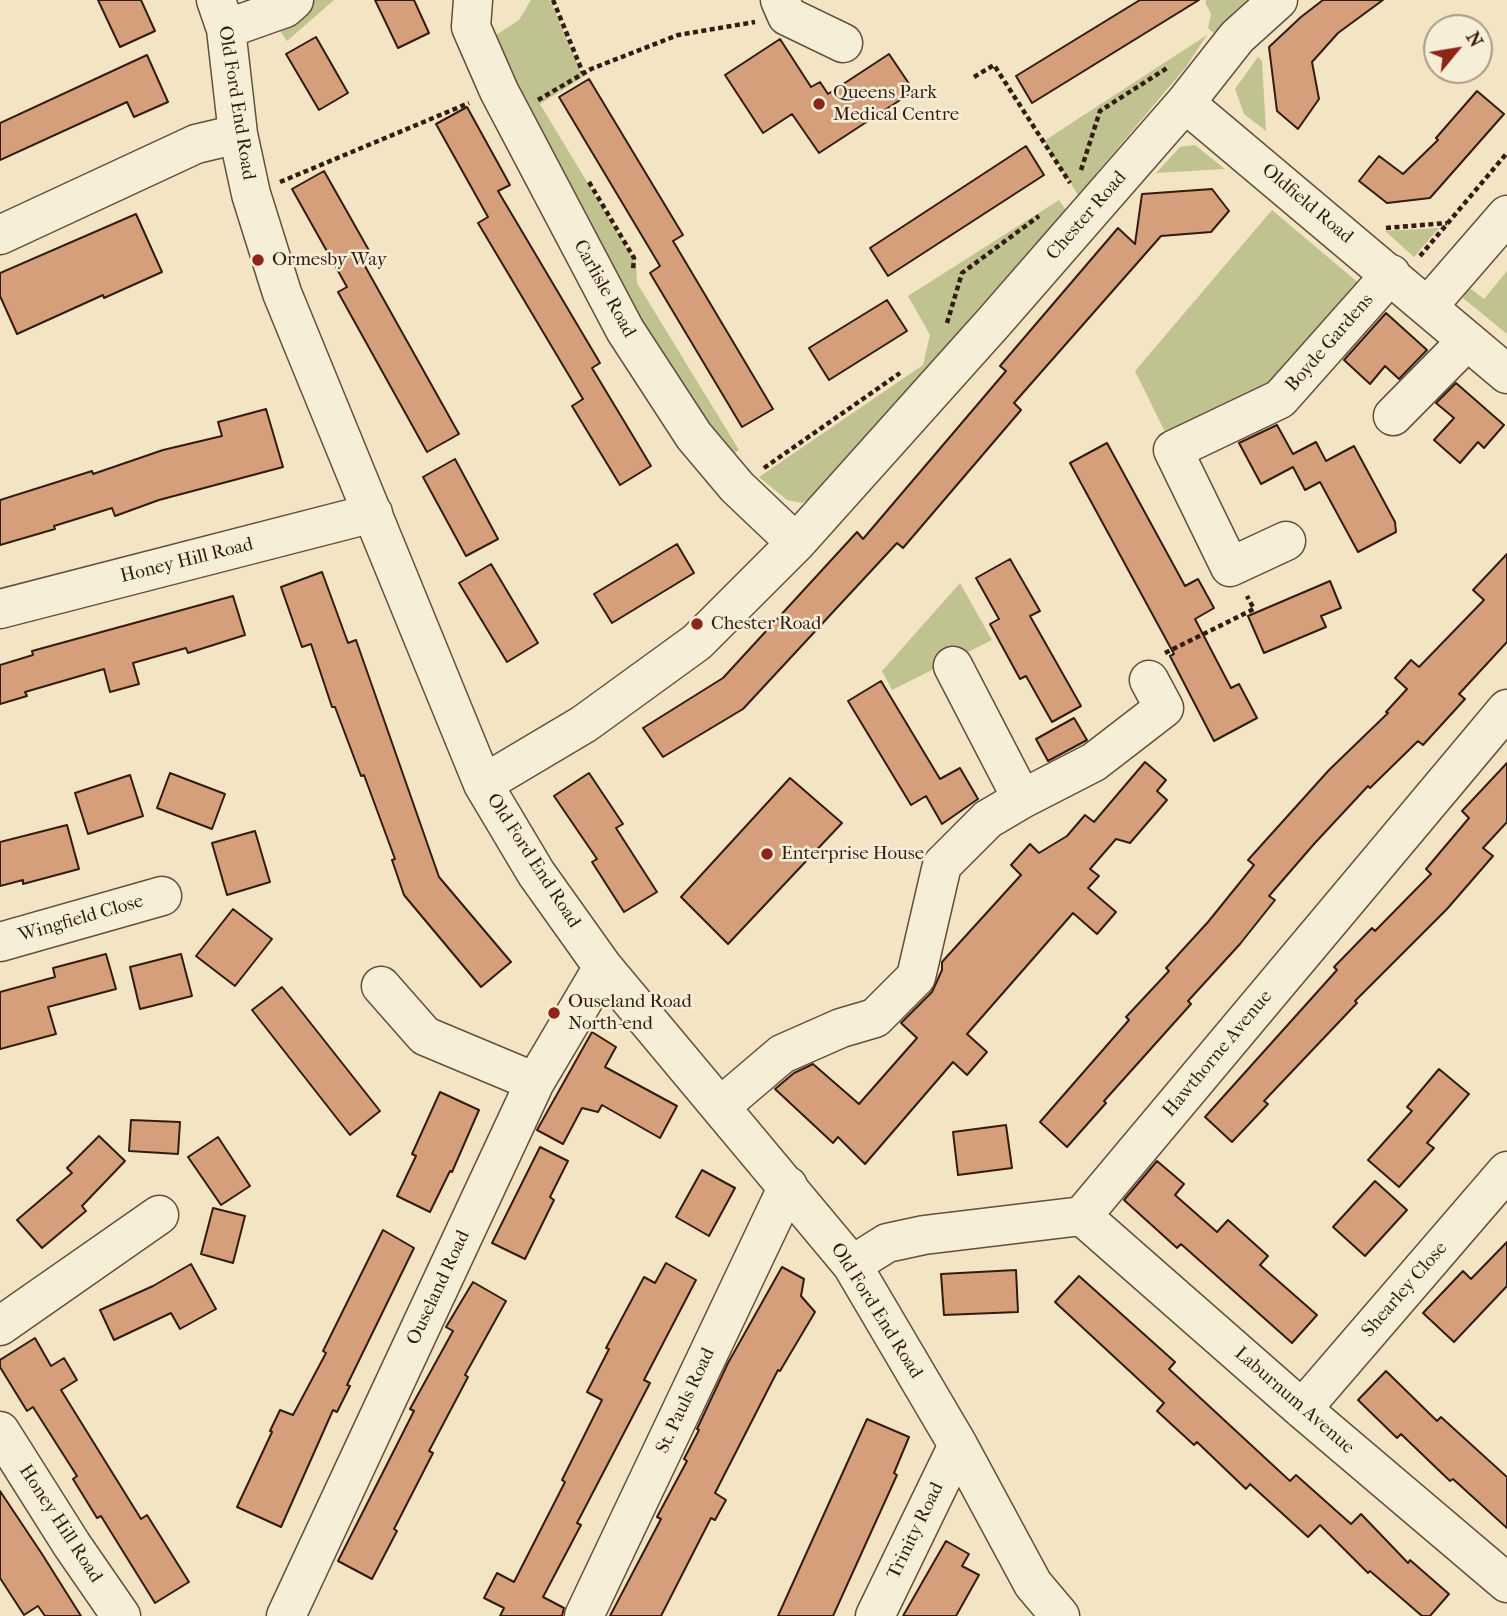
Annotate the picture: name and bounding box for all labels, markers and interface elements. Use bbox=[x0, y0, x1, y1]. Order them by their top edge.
north arrow bbox=[1423, 14, 1493, 84]
street label: Old Ford End Road bbox=[213, 24, 259, 182]
text: N bbox=[1461, 28, 1488, 51]
place label: Queens Park Medical Centre bbox=[833, 82, 959, 126]
marker: Queens Park Medical Centre bbox=[811, 96, 827, 112]
street label: Oldfield Road bbox=[1257, 159, 1357, 249]
street label: Chester Road bbox=[1042, 167, 1132, 265]
street label: Carlisle Road bbox=[568, 236, 640, 342]
place label: Ormesby Way bbox=[272, 249, 387, 271]
marker: Ormesby Way bbox=[250, 252, 266, 268]
street label: Boyde Gardens bbox=[1281, 289, 1379, 397]
street label: Honey Hill Road bbox=[118, 533, 256, 589]
place label: Chester Road bbox=[711, 613, 821, 635]
marker: Chester Road bbox=[689, 616, 705, 632]
street label: Old Ford End Road bbox=[481, 789, 585, 933]
place label: Enterprise House bbox=[781, 843, 924, 865]
marker: Enterprise House bbox=[759, 846, 775, 862]
street label: Wingfield Close bbox=[16, 890, 146, 948]
street label: Hawthorne Avenue bbox=[1158, 986, 1278, 1122]
place label: Ouseland Road North-end bbox=[568, 991, 692, 1035]
marker: Ouseland Road North-end bbox=[546, 1005, 562, 1021]
street label: Ouseland Road bbox=[403, 1227, 475, 1349]
street label: Shearley Close bbox=[1357, 1238, 1453, 1342]
street label: Old Ford End Road bbox=[825, 1239, 927, 1383]
street label: Laburnum Avenue bbox=[1229, 1343, 1359, 1459]
street label: St. Pauls Road bbox=[652, 1345, 720, 1457]
street label: Honey Hill Road bbox=[13, 1461, 107, 1587]
street label: Trinity Road bbox=[883, 1479, 949, 1583]

